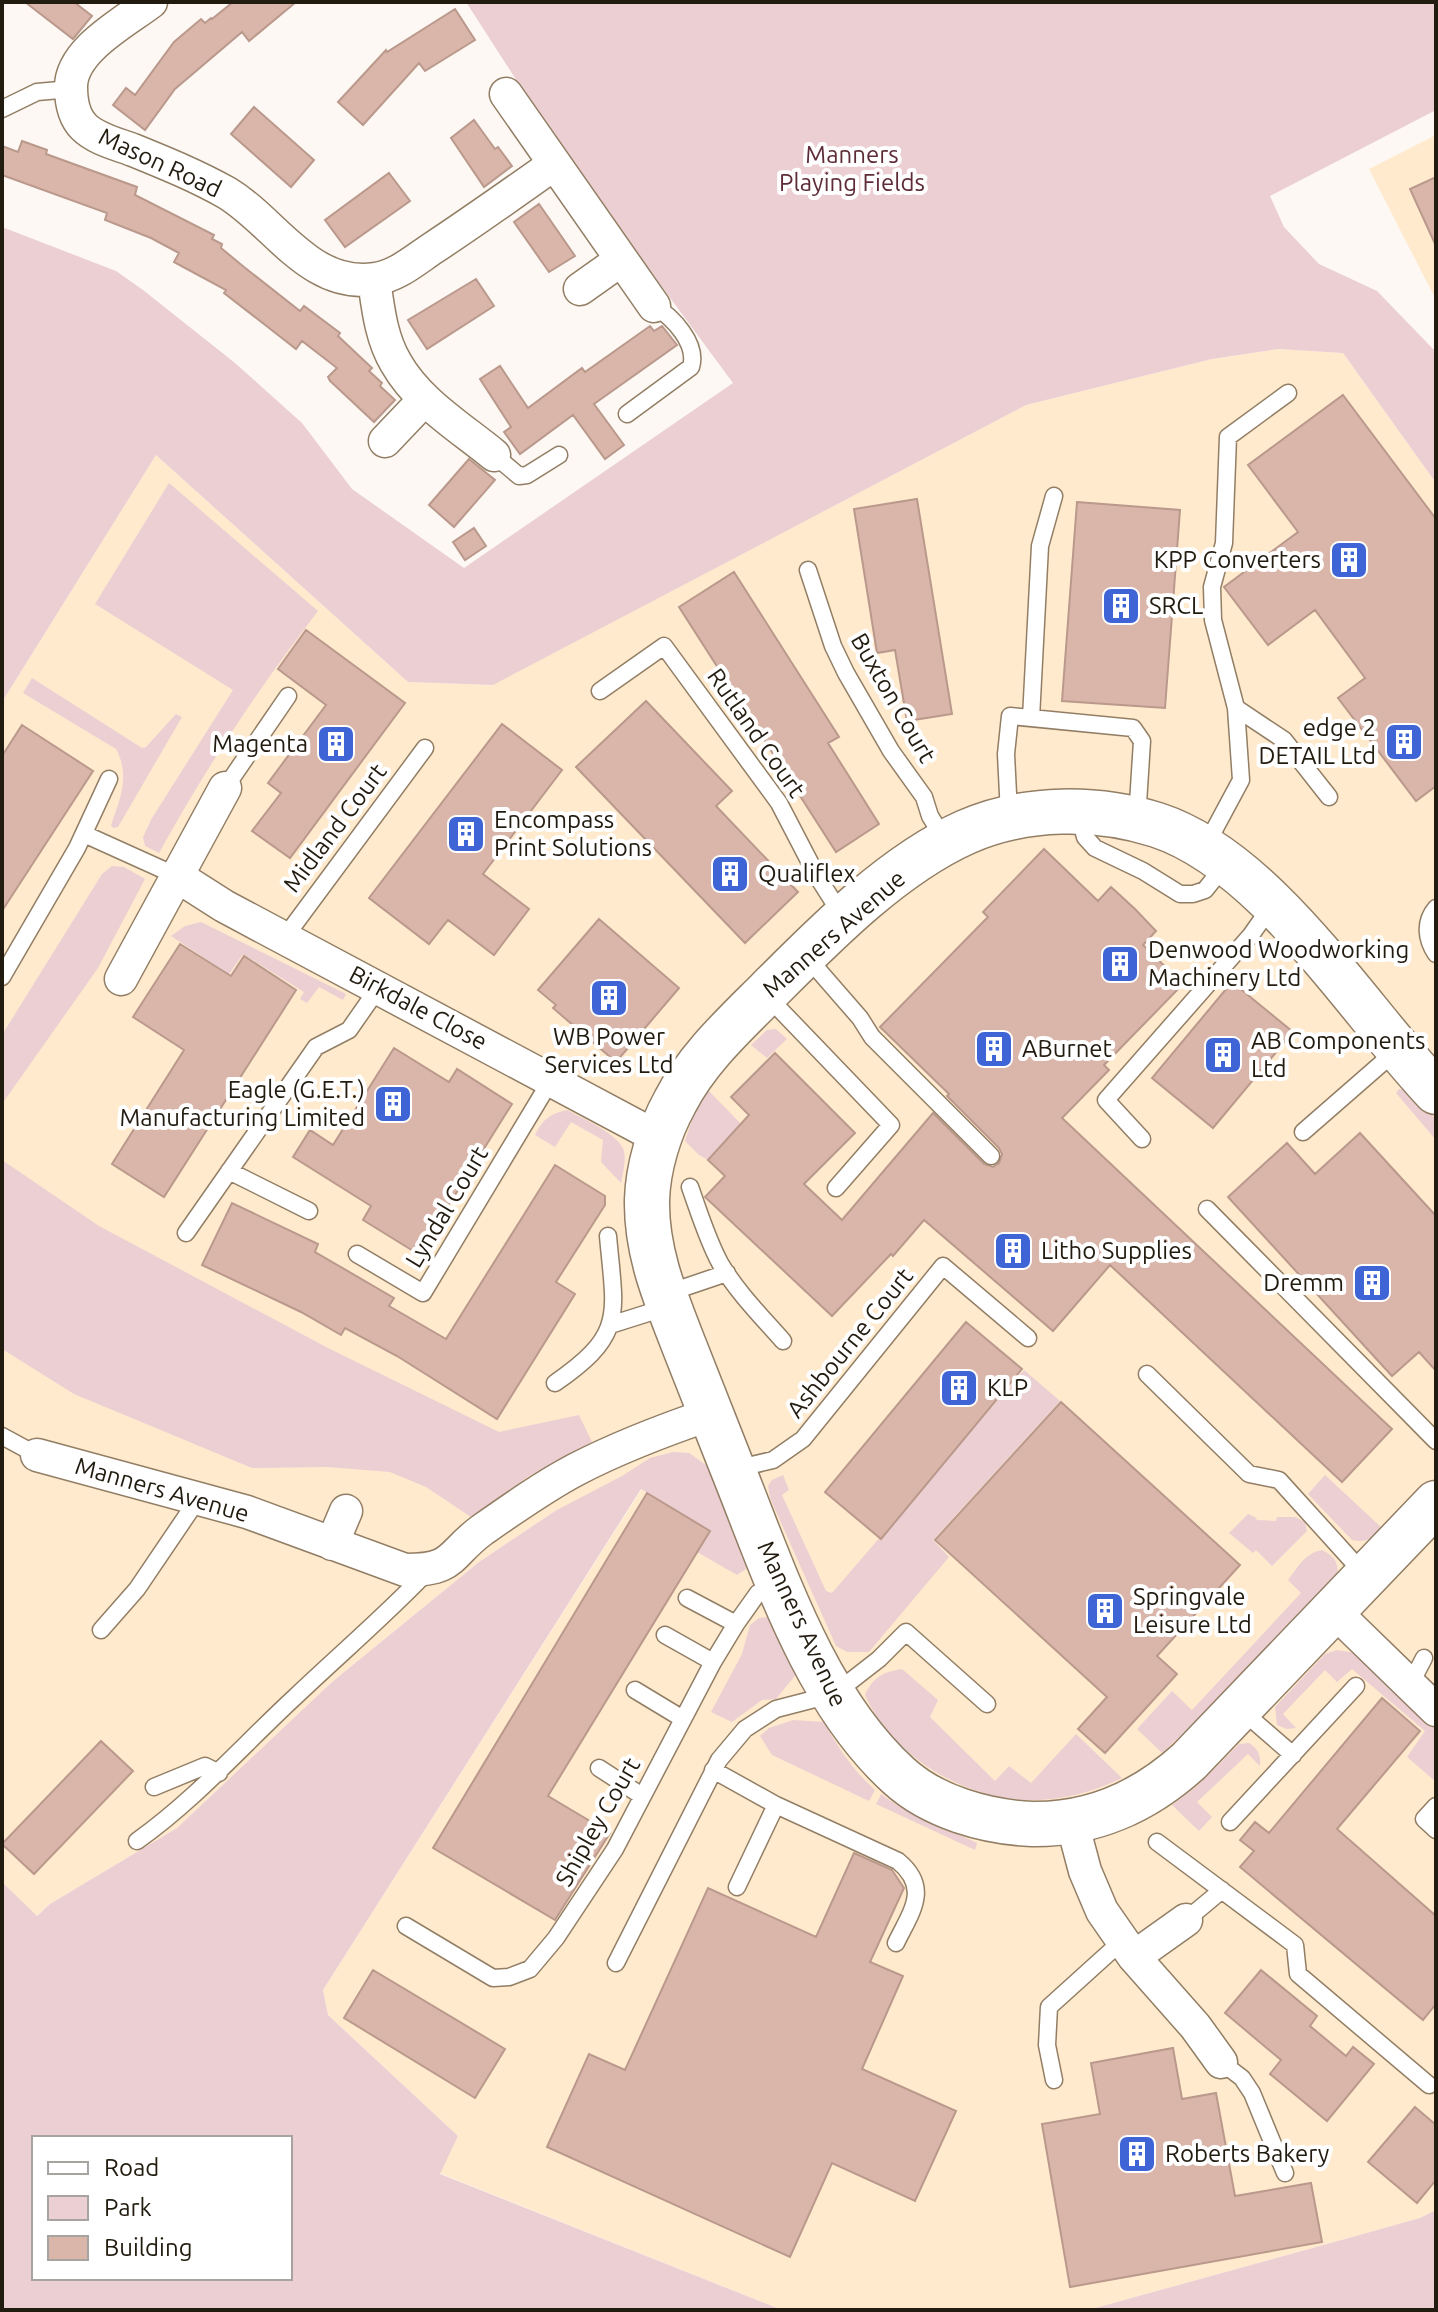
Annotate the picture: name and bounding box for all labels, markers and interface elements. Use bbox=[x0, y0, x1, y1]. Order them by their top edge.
street label: Mason Road bbox=[95, 122, 226, 203]
park label: Manners Playing Fields bbox=[779, 141, 925, 196]
building icon: KPP Converters bbox=[1328, 539, 1370, 581]
place label: KPP Converters bbox=[1154, 546, 1321, 573]
building icon: SRCL bbox=[1100, 585, 1142, 627]
place label: SRCL bbox=[1149, 592, 1203, 619]
street label: Buxton Court bbox=[846, 628, 942, 768]
street label: Rutland Court bbox=[702, 663, 811, 803]
place label: edge 2 DETAIL Ltd bbox=[1258, 714, 1376, 769]
building icon: edge 2 DETAIL Ltd bbox=[1383, 721, 1425, 763]
building icon: Magenta bbox=[315, 723, 357, 765]
place label: Magenta bbox=[212, 730, 308, 757]
street label: Midland Court bbox=[278, 758, 392, 897]
place label: Encompass Print Solutions bbox=[494, 806, 652, 861]
building icon: Encompass Print Solutions bbox=[445, 813, 487, 855]
building icon: Qualiflex bbox=[709, 853, 751, 895]
place label: Qualiflex bbox=[758, 860, 856, 887]
street label: Manners Avenue bbox=[757, 864, 910, 1003]
place label: Denwood Woodworking Machinery Ltd bbox=[1148, 936, 1409, 991]
building icon: Denwood Woodworking Machinery Ltd bbox=[1099, 943, 1141, 985]
street label: Birkdale Close bbox=[345, 960, 492, 1055]
building icon: WB Power Services Ltd bbox=[588, 977, 630, 1019]
place label: WB Power Services Ltd bbox=[545, 1023, 673, 1078]
place label: AB Components Ltd bbox=[1251, 1027, 1425, 1082]
building icon: ABurnet bbox=[973, 1028, 1015, 1070]
building icon: AB Components Ltd bbox=[1202, 1034, 1244, 1076]
place label: ABurnet bbox=[1022, 1035, 1113, 1062]
place label: Eagle (G.E.T.) Manufacturing Limited bbox=[119, 1076, 365, 1131]
building icon: Eagle (G.E.T.) Manufacturing Limited bbox=[372, 1083, 414, 1125]
street label: Lyndal Court bbox=[400, 1141, 494, 1272]
building icon: Litho Supplies bbox=[992, 1230, 1034, 1272]
place label: Litho Supplies bbox=[1041, 1237, 1192, 1264]
street label: Ashbourne Court bbox=[781, 1262, 918, 1423]
building icon: Dremm bbox=[1351, 1262, 1393, 1304]
place label: Dremm bbox=[1263, 1269, 1344, 1296]
building icon: KLP bbox=[938, 1367, 980, 1409]
place label: KLP bbox=[987, 1374, 1028, 1401]
street label: Manners Avenue bbox=[72, 1452, 252, 1527]
street label: Manners Avenue bbox=[752, 1537, 853, 1711]
place label: Springvale Leisure Ltd bbox=[1133, 1583, 1252, 1638]
building icon: Springvale Leisure Ltd bbox=[1084, 1590, 1126, 1632]
street label: Shipley Court bbox=[550, 1752, 645, 1891]
building icon: Roberts Bakery bbox=[1116, 2133, 1158, 2175]
legend bbox=[32, 2136, 292, 2280]
place label: Roberts Bakery bbox=[1165, 2140, 1330, 2167]
text: Road bbox=[104, 2154, 159, 2181]
text: Park bbox=[104, 2194, 152, 2221]
text: Building bbox=[104, 2234, 192, 2261]

